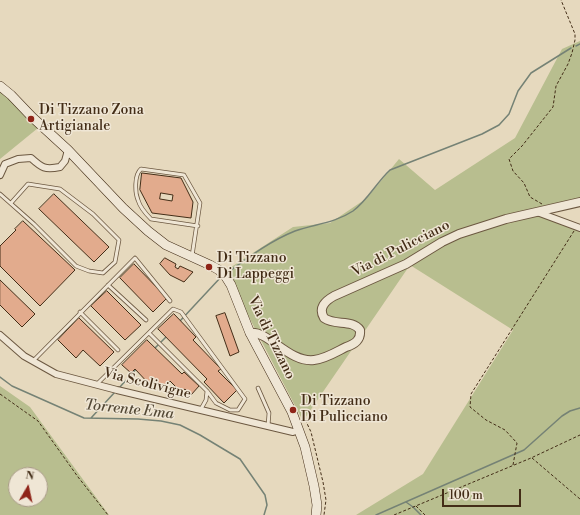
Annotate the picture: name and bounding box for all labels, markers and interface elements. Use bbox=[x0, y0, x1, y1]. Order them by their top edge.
place label: Di Tizzano Zona Artigianale bbox=[39, 103, 144, 136]
marker: Di Tizzano Zona Artigianale bbox=[26, 114, 36, 124]
street label: Via di Pulicciano bbox=[349, 217, 453, 281]
place label: Di Tizzano Di Lappeggi bbox=[217, 251, 294, 284]
marker: Di Tizzano Di Lappeggi bbox=[204, 262, 214, 272]
street label: Via di Tizzano bbox=[244, 294, 298, 382]
street label: Via Scolivigne bbox=[101, 365, 193, 403]
place label: Di Tizzano Di Pulicciano bbox=[301, 394, 388, 426]
water label: Torrente Ema bbox=[83, 396, 175, 424]
marker: Di Tizzano Di Pulicciano bbox=[288, 405, 298, 415]
north arrow bbox=[8, 467, 48, 507]
text: N bbox=[24, 469, 35, 484]
scale bar bbox=[444, 481, 523, 507]
text: 100 m bbox=[449, 488, 483, 503]

